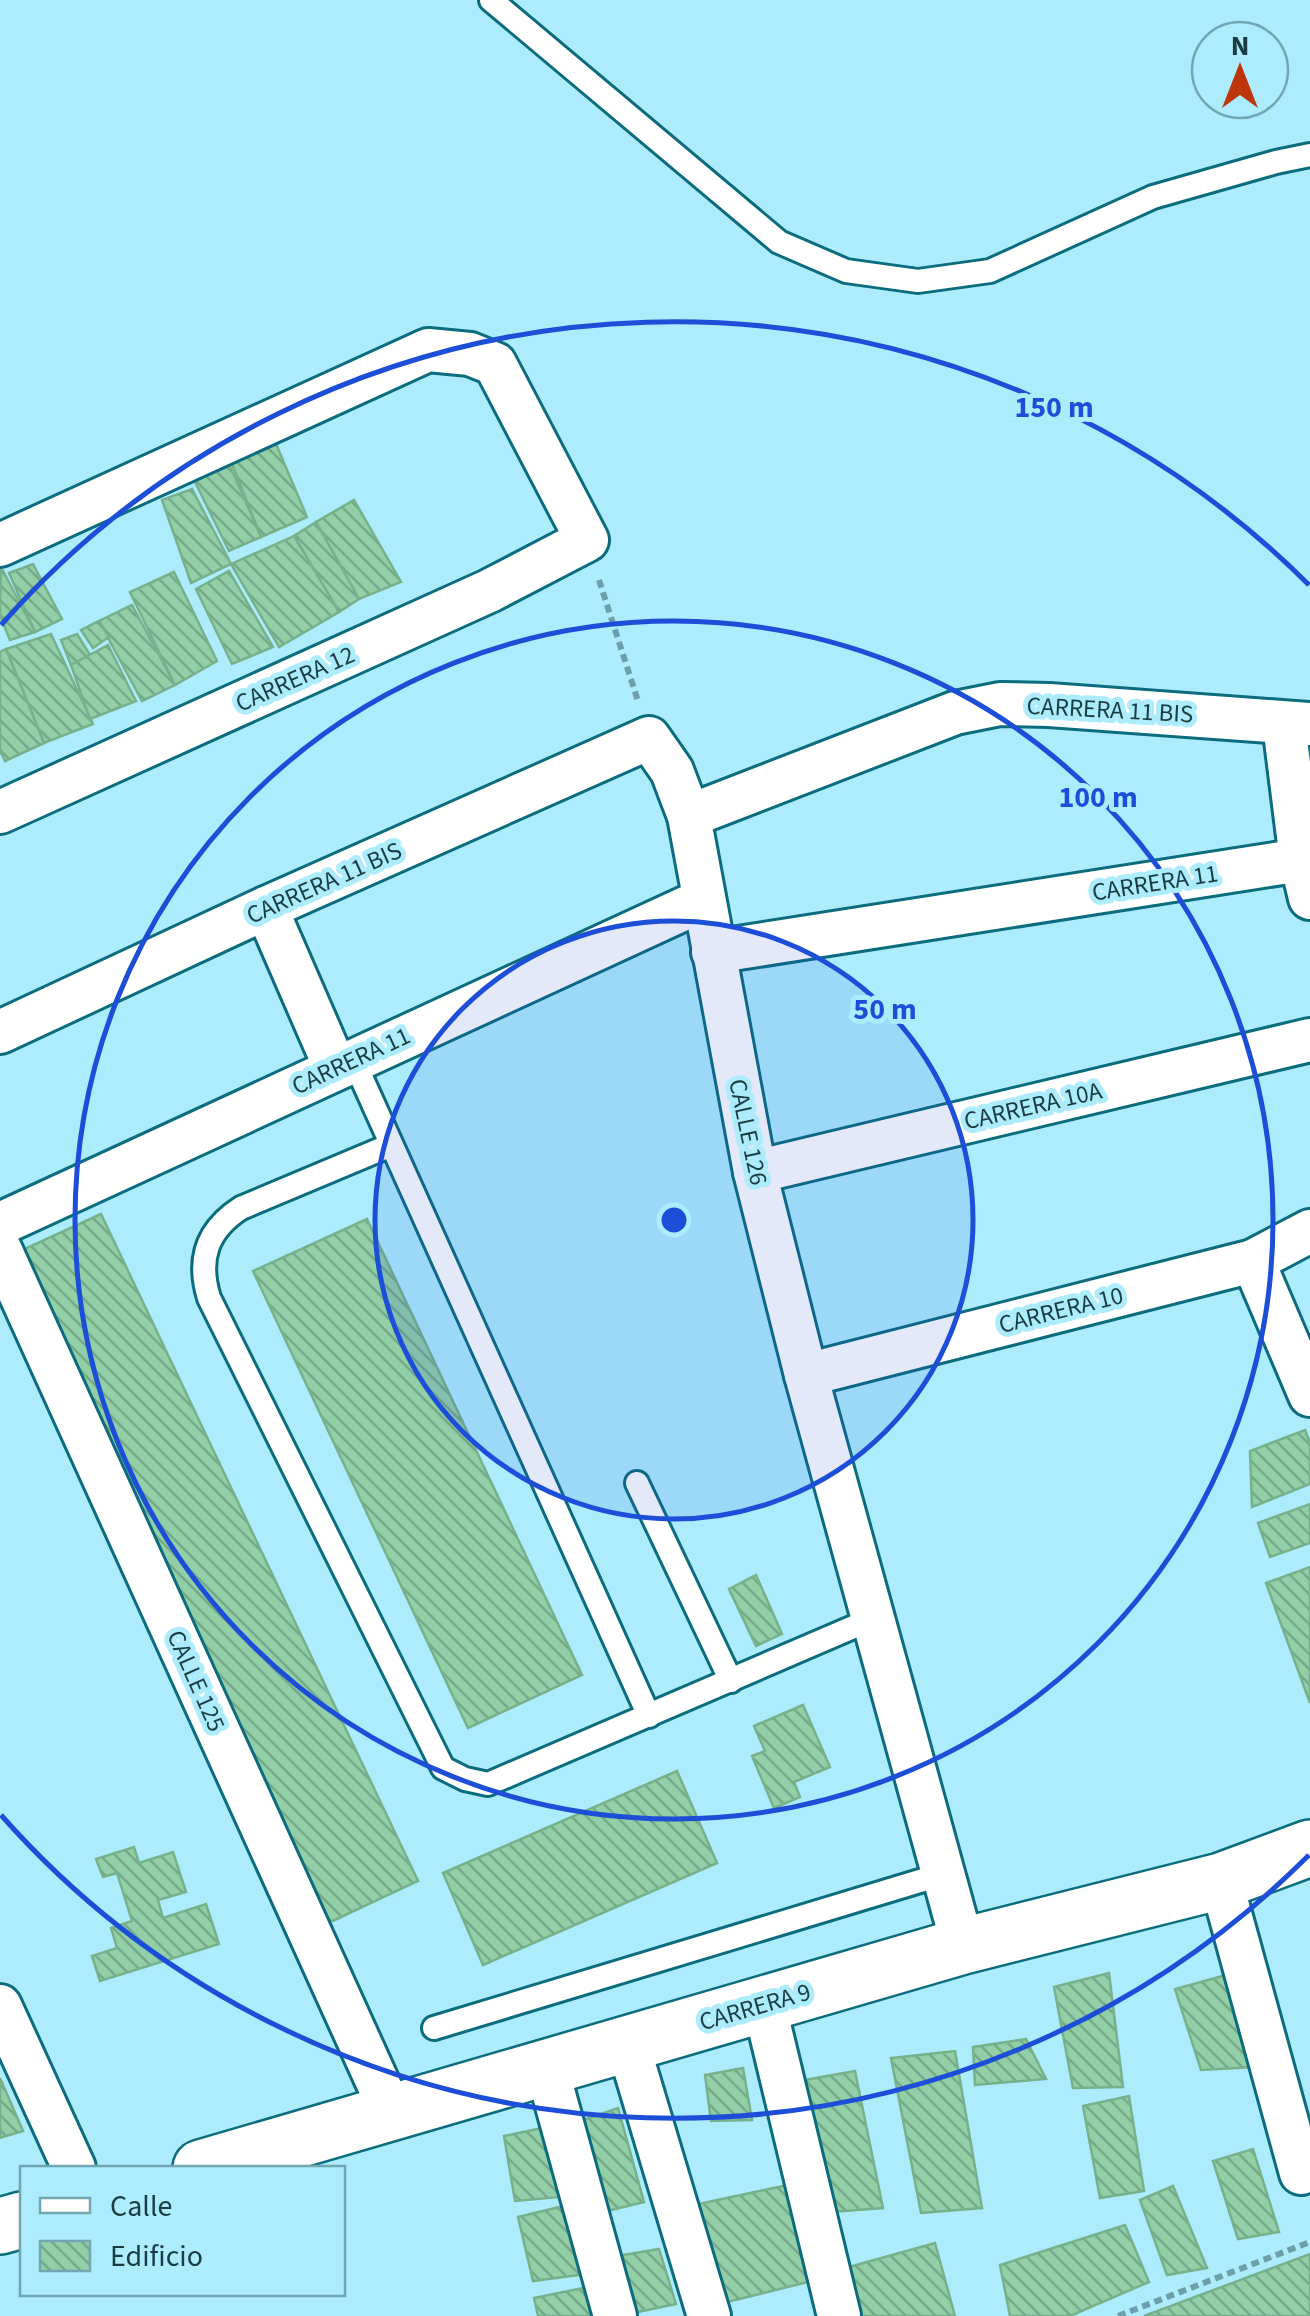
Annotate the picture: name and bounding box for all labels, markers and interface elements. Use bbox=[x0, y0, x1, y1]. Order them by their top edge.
north arrow bbox=[1190, 20, 1290, 120]
text: N bbox=[1231, 26, 1249, 66]
text: 150 m bbox=[1014, 386, 1094, 429]
street label: CARRERA 12 bbox=[230, 637, 360, 721]
street label: CARRERA 11 BIS bbox=[1026, 688, 1194, 732]
text: 100 m bbox=[1058, 776, 1138, 819]
street label: CARRERA 11 BIS bbox=[241, 833, 407, 933]
street label: CARRERA 11 bbox=[1089, 855, 1221, 911]
text: 50 m bbox=[853, 988, 917, 1031]
street label: CARRERA 11 bbox=[286, 1018, 416, 1104]
street label: CARRERA 10A bbox=[960, 1073, 1106, 1139]
street label: CALLE 126 bbox=[719, 1076, 777, 1188]
centre of rings bbox=[656, 1202, 692, 1238]
street label: CARRERA 10 bbox=[995, 1277, 1127, 1343]
street label: CALLE 125 bbox=[158, 1625, 234, 1737]
street label: CARRERA 9 bbox=[695, 1974, 815, 2040]
legend bbox=[20, 2166, 345, 2296]
text: Calle bbox=[110, 2185, 172, 2228]
text: Edificio bbox=[110, 2235, 203, 2278]

